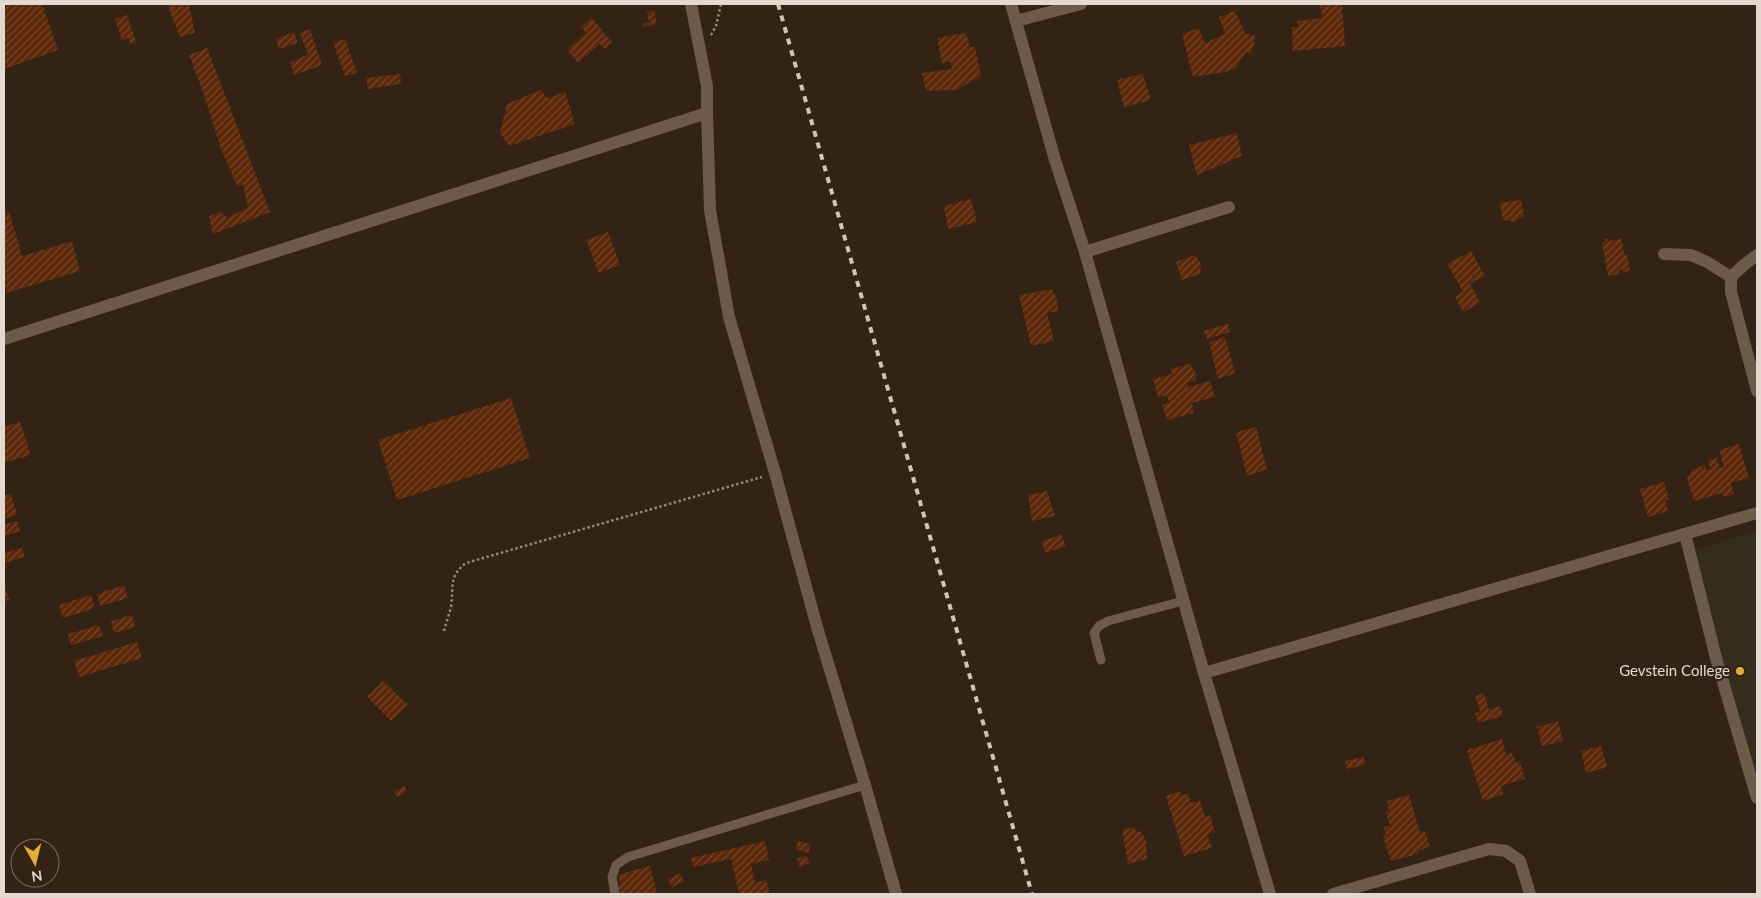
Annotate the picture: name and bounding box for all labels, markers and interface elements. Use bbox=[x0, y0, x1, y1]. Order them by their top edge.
place label: Gevstein College bbox=[1619, 661, 1730, 679]
marker: Gevstein College bbox=[1734, 665, 1746, 677]
north arrow bbox=[10, 838, 60, 888]
text: N bbox=[30, 867, 43, 886]

